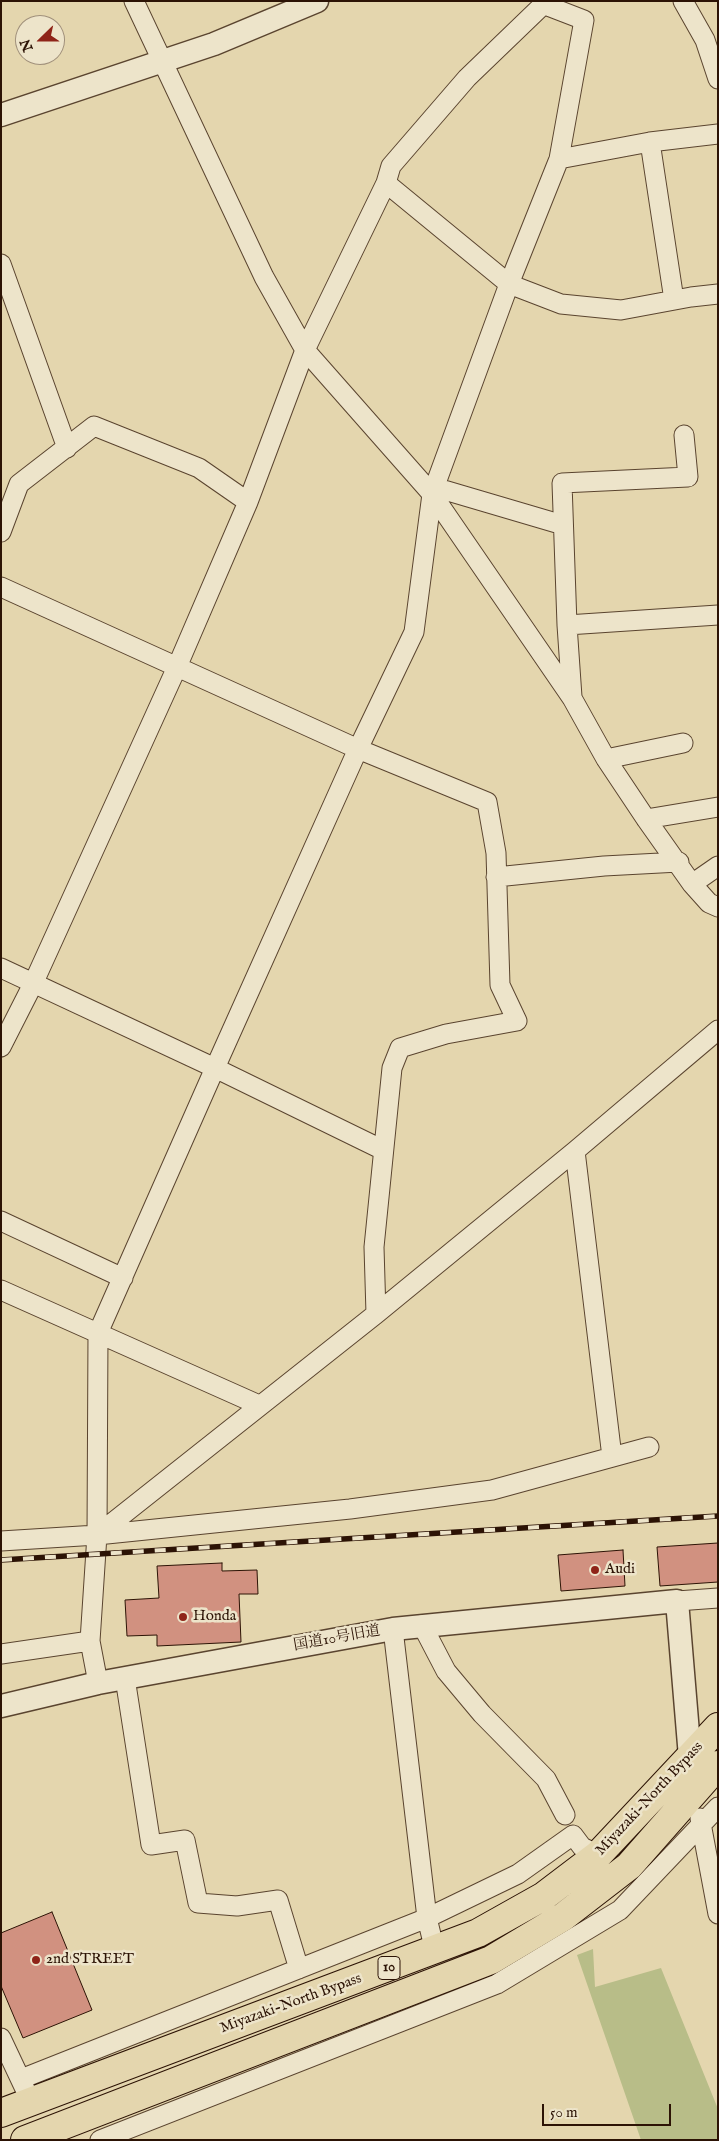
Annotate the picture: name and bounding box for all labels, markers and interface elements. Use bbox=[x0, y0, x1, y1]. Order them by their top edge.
north arrow bbox=[15, 15, 65, 65]
text: N bbox=[16, 36, 38, 54]
place label: Audi bbox=[605, 1561, 635, 1579]
marker: Audi bbox=[589, 1564, 601, 1576]
place label: Honda bbox=[193, 1608, 236, 1626]
marker: Honda bbox=[177, 1611, 189, 1623]
street label: 国道10号旧道 bbox=[292, 1623, 382, 1655]
street label: Miyazaki-North Bypass bbox=[593, 1738, 707, 1860]
place label: 2nd STREET bbox=[46, 1951, 134, 1969]
marker: 2nd STREET bbox=[30, 1954, 42, 1966]
road number: 10 bbox=[378, 1956, 400, 1980]
street label: Miyazaki-North Bypass bbox=[218, 1970, 364, 2038]
scale bar bbox=[544, 2094, 673, 2126]
text: 50 m bbox=[550, 2103, 578, 2122]

